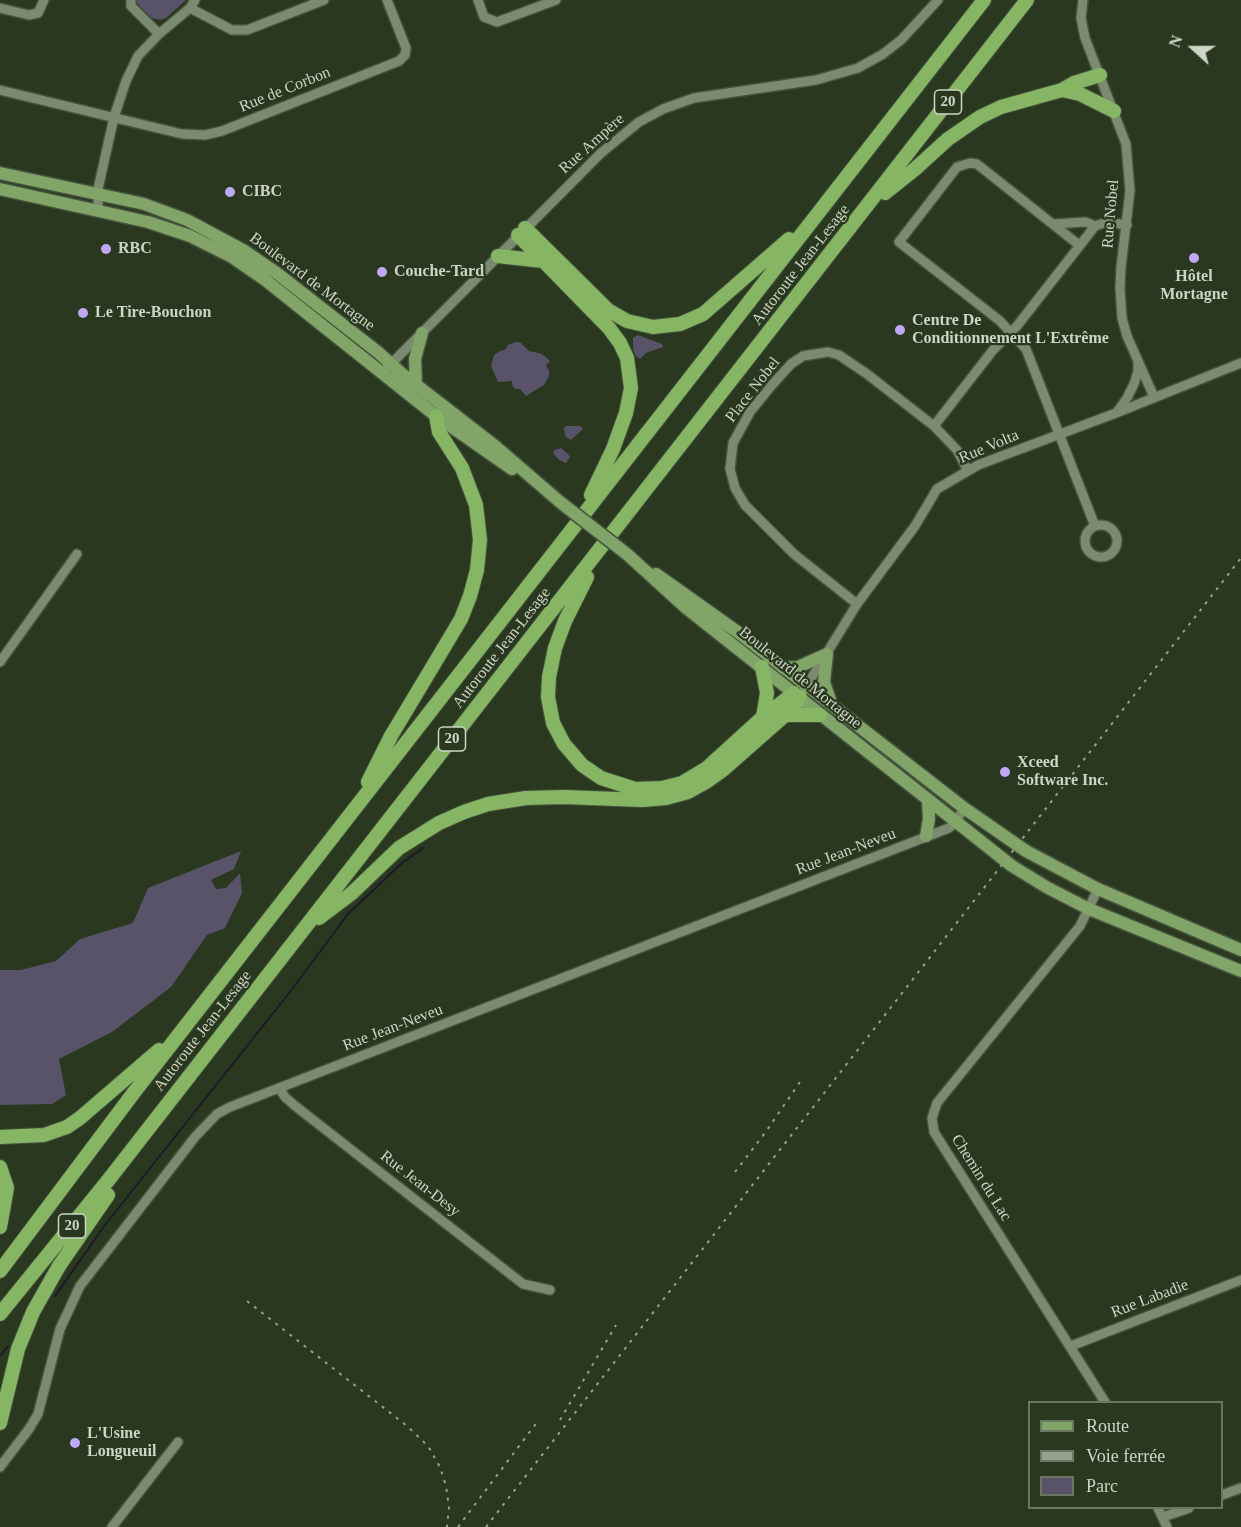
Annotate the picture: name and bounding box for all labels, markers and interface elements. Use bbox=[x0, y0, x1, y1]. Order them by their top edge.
north arrow bbox=[1163, 18, 1223, 78]
text: N bbox=[1166, 33, 1186, 50]
street label: Rue de Corbon bbox=[236, 63, 334, 117]
road number: 20 bbox=[934, 90, 962, 114]
street label: Rue Ampère bbox=[555, 110, 629, 178]
street label: Rue Nobel bbox=[1098, 179, 1124, 249]
place label: CIBC bbox=[242, 182, 282, 202]
marker: CIBC bbox=[223, 185, 237, 199]
street label: Autoroute Jean-Lesage bbox=[748, 201, 854, 329]
street label: Boulevard de Mortagne bbox=[246, 229, 378, 335]
place label: RBC bbox=[118, 239, 152, 259]
marker: RBC bbox=[99, 242, 113, 256]
marker: Hôtel Mortagne bbox=[1187, 251, 1201, 265]
place label: Couche-Tard bbox=[394, 262, 484, 282]
marker: Couche-Tard bbox=[375, 265, 389, 279]
place label: Hôtel Mortagne bbox=[1160, 267, 1228, 305]
place label: Le Tire-Bouchon bbox=[95, 303, 211, 323]
marker: Le Tire-Bouchon bbox=[76, 306, 90, 320]
place label: Centre De Conditionnement L'Extrême bbox=[912, 311, 1109, 349]
marker: Centre De Conditionnement L'Extrême bbox=[893, 323, 907, 337]
street label: Place Nobel bbox=[722, 353, 784, 427]
street label: Rue Volta bbox=[956, 426, 1022, 468]
street label: Autoroute Jean-Lesage bbox=[449, 584, 555, 712]
street label: Boulevard de Mortagne bbox=[735, 623, 865, 733]
road number: 20 bbox=[438, 727, 466, 751]
place label: Xceed Software Inc. bbox=[1017, 753, 1108, 791]
marker: Xceed Software Inc. bbox=[998, 765, 1012, 779]
street label: Rue Jean-Neveu bbox=[793, 824, 899, 880]
street label: Autoroute Jean-Lesage bbox=[150, 967, 256, 1095]
street label: Rue Jean-Neveu bbox=[340, 1000, 446, 1056]
street label: Chemin du Lac bbox=[947, 1131, 1015, 1225]
street label: Rue Jean-Desy bbox=[376, 1147, 464, 1221]
road number: 20 bbox=[58, 1214, 86, 1238]
street label: Rue Labadie bbox=[1109, 1275, 1191, 1323]
legend bbox=[1028, 1401, 1223, 1509]
text: Route bbox=[1086, 1416, 1129, 1436]
place label: L'Usine Longueuil bbox=[87, 1424, 156, 1462]
marker: L'Usine Longueuil bbox=[68, 1436, 82, 1450]
text: Voie ferrée bbox=[1086, 1446, 1165, 1466]
text: Parc bbox=[1086, 1476, 1118, 1496]

